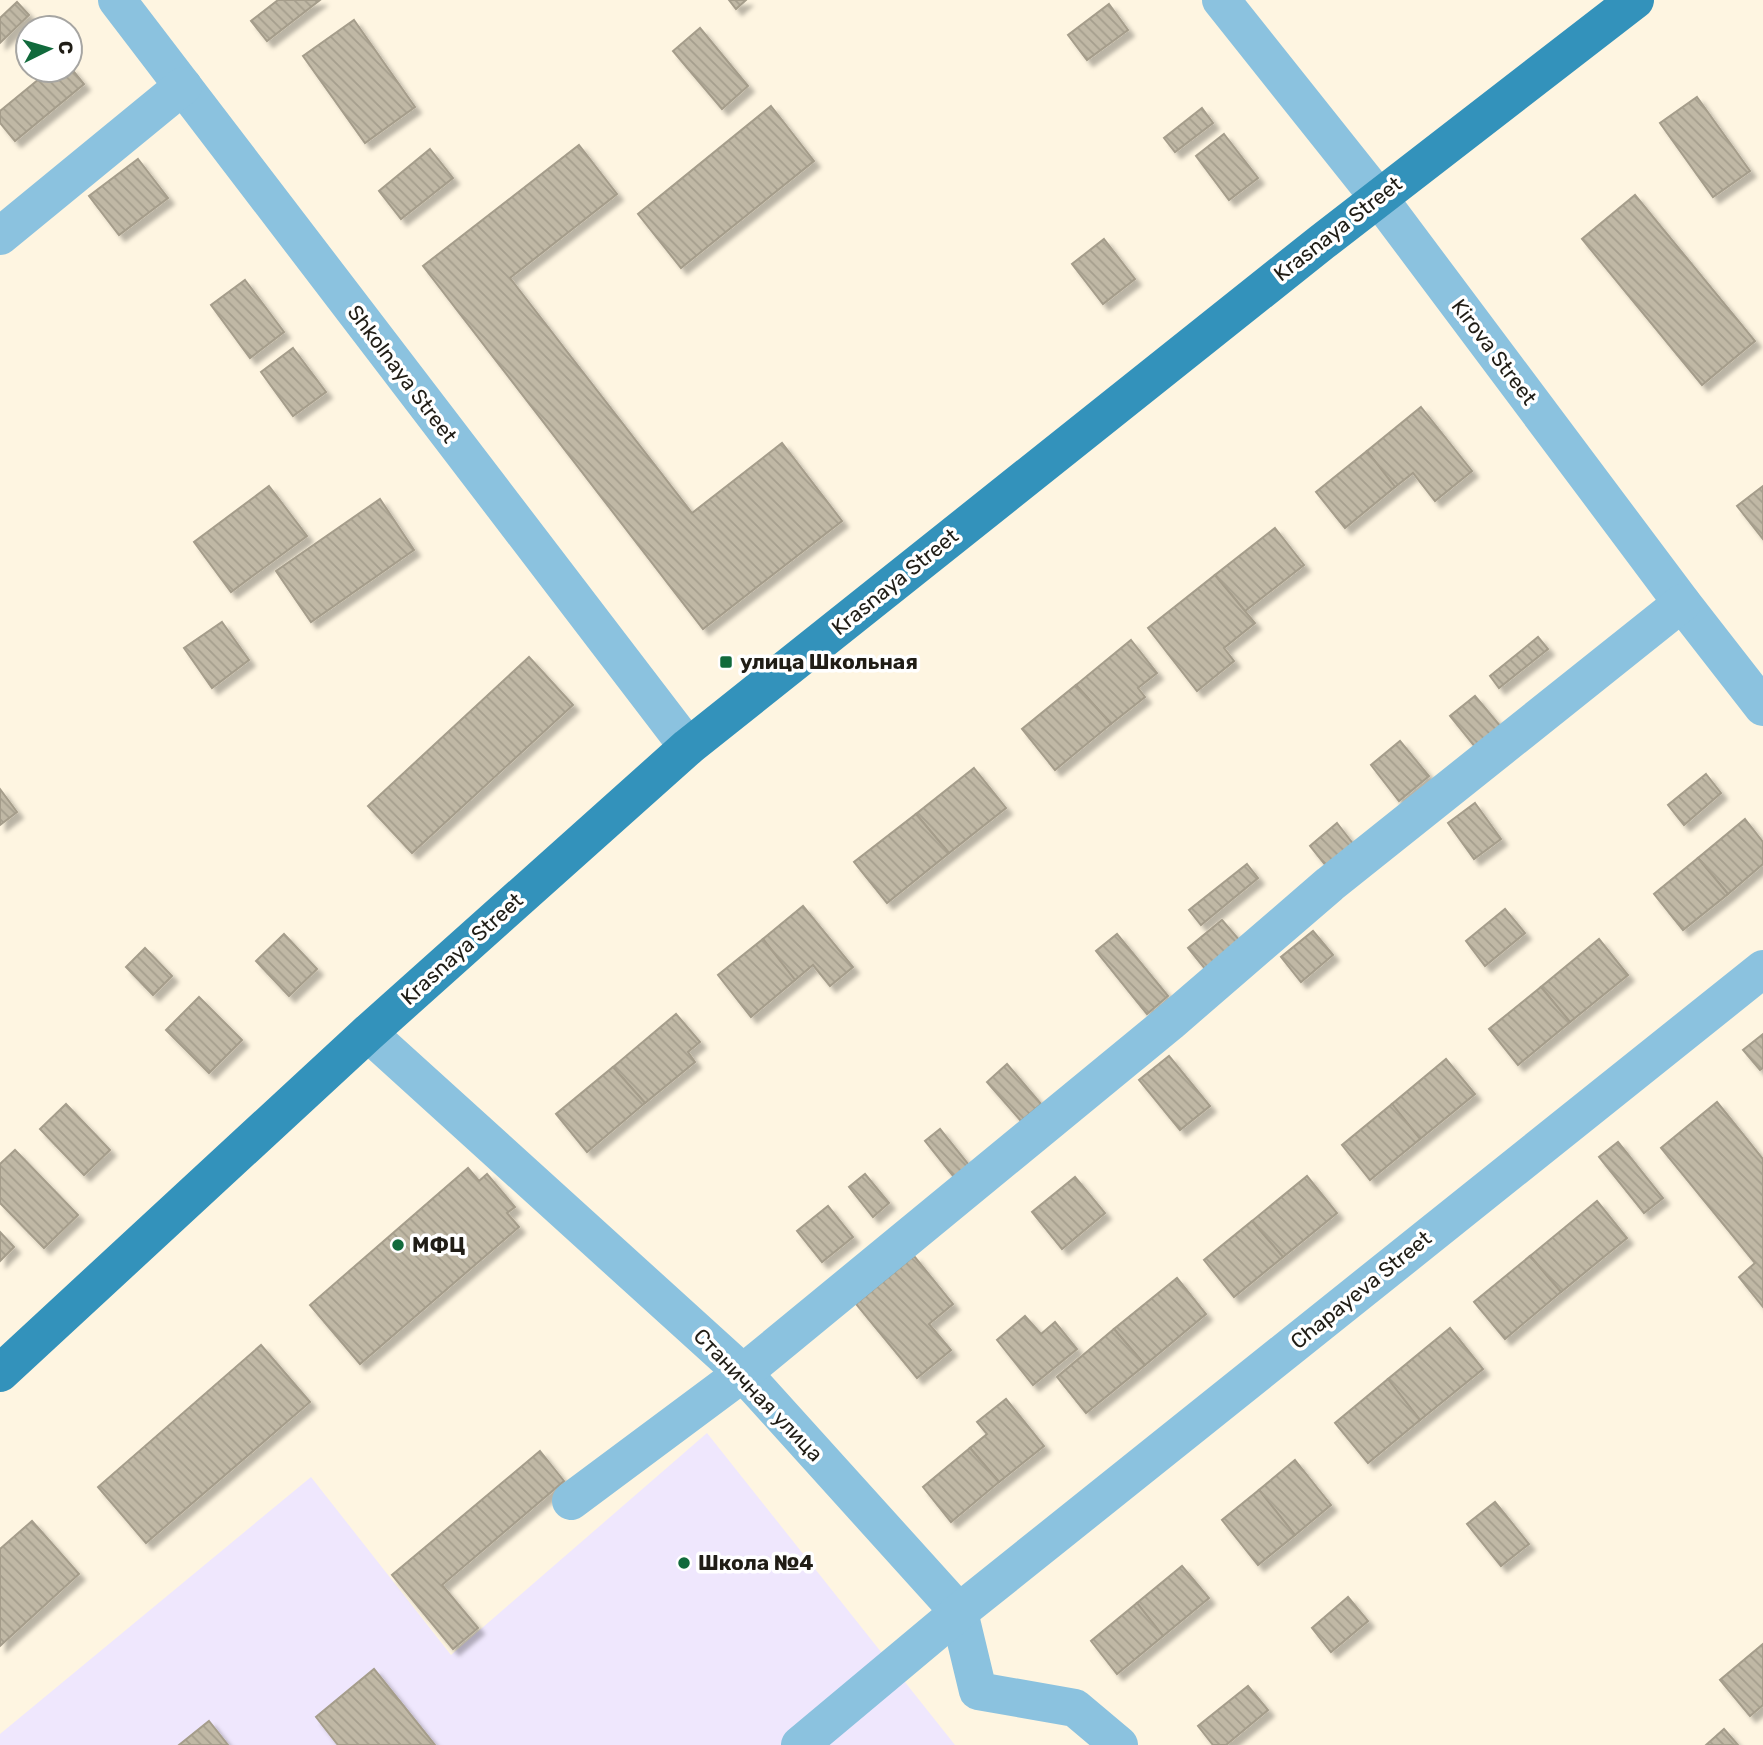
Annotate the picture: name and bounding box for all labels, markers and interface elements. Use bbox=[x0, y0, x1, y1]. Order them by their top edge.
north arrow bbox=[14, 14, 84, 84]
text: С bbox=[53, 40, 77, 55]
street label: Krasnaya Street bbox=[1269, 171, 1407, 286]
street label: Kirova Street bbox=[1447, 294, 1542, 409]
street label: Shkolnaya Street bbox=[342, 300, 462, 448]
street label: Krasnaya Street bbox=[826, 523, 963, 640]
place label: улица Школьная bbox=[740, 649, 918, 674]
marker: улица Школьная bbox=[718, 654, 734, 670]
street label: Krasnaya Street bbox=[396, 887, 528, 1010]
street label: Chapayeva Street bbox=[1285, 1225, 1436, 1354]
place label: МФЦ bbox=[412, 1232, 465, 1257]
marker: МФЦ bbox=[390, 1237, 406, 1253]
street label: Станичная улица bbox=[689, 1323, 828, 1466]
place label: Школа №4 bbox=[698, 1550, 814, 1575]
marker: Школа №4 bbox=[676, 1555, 692, 1571]

